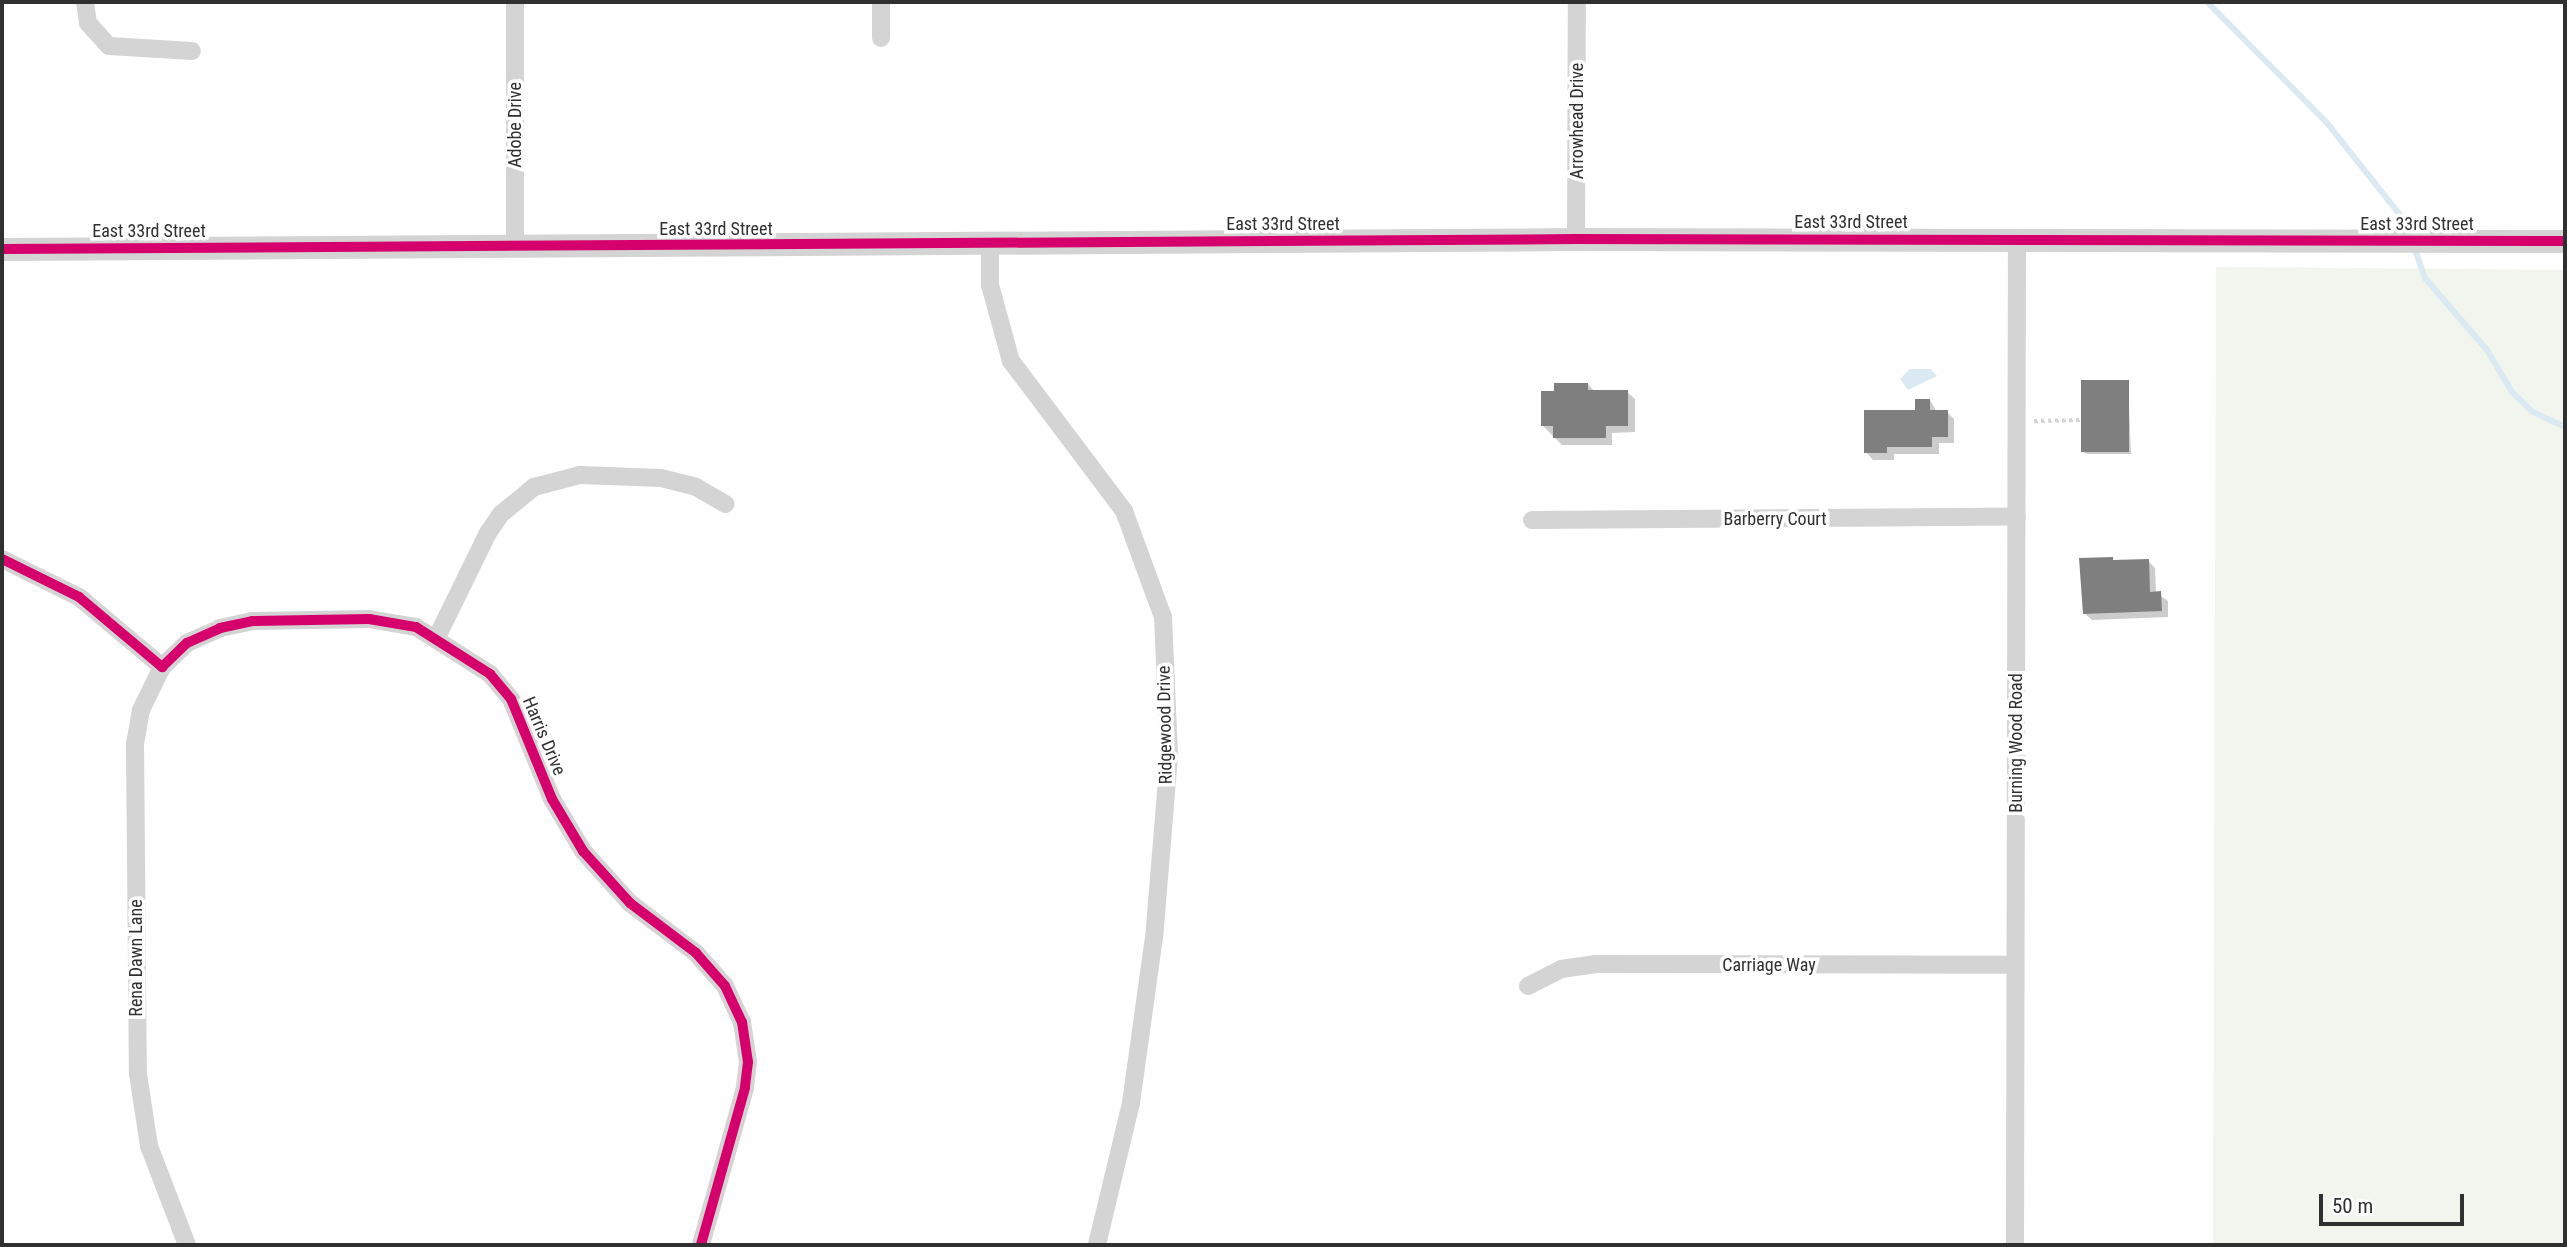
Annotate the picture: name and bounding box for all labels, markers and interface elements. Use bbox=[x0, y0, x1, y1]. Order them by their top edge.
street label: Arrowhead Drive bbox=[1566, 63, 1588, 179]
street label: Adobe Drive bbox=[504, 82, 526, 168]
street label: East 33rd Street bbox=[1794, 211, 1908, 233]
street label: East 33rd Street bbox=[1226, 213, 1340, 235]
street label: East 33rd Street bbox=[2360, 213, 2474, 235]
street label: East 33rd Street bbox=[659, 218, 773, 240]
street label: East 33rd Street bbox=[92, 220, 206, 242]
street label: Barberry Court bbox=[1723, 508, 1827, 530]
street label: Ridgewood Drive bbox=[1153, 665, 1177, 785]
street label: Burning Wood Road bbox=[2005, 673, 2027, 813]
street label: Harris Drive bbox=[518, 694, 570, 778]
street label: Rena Dawn Lane bbox=[125, 899, 147, 1017]
street label: Carriage Way bbox=[1722, 954, 1816, 976]
scale bar bbox=[2322, 1180, 2467, 1224]
text: 50 m bbox=[2332, 1194, 2373, 1218]

